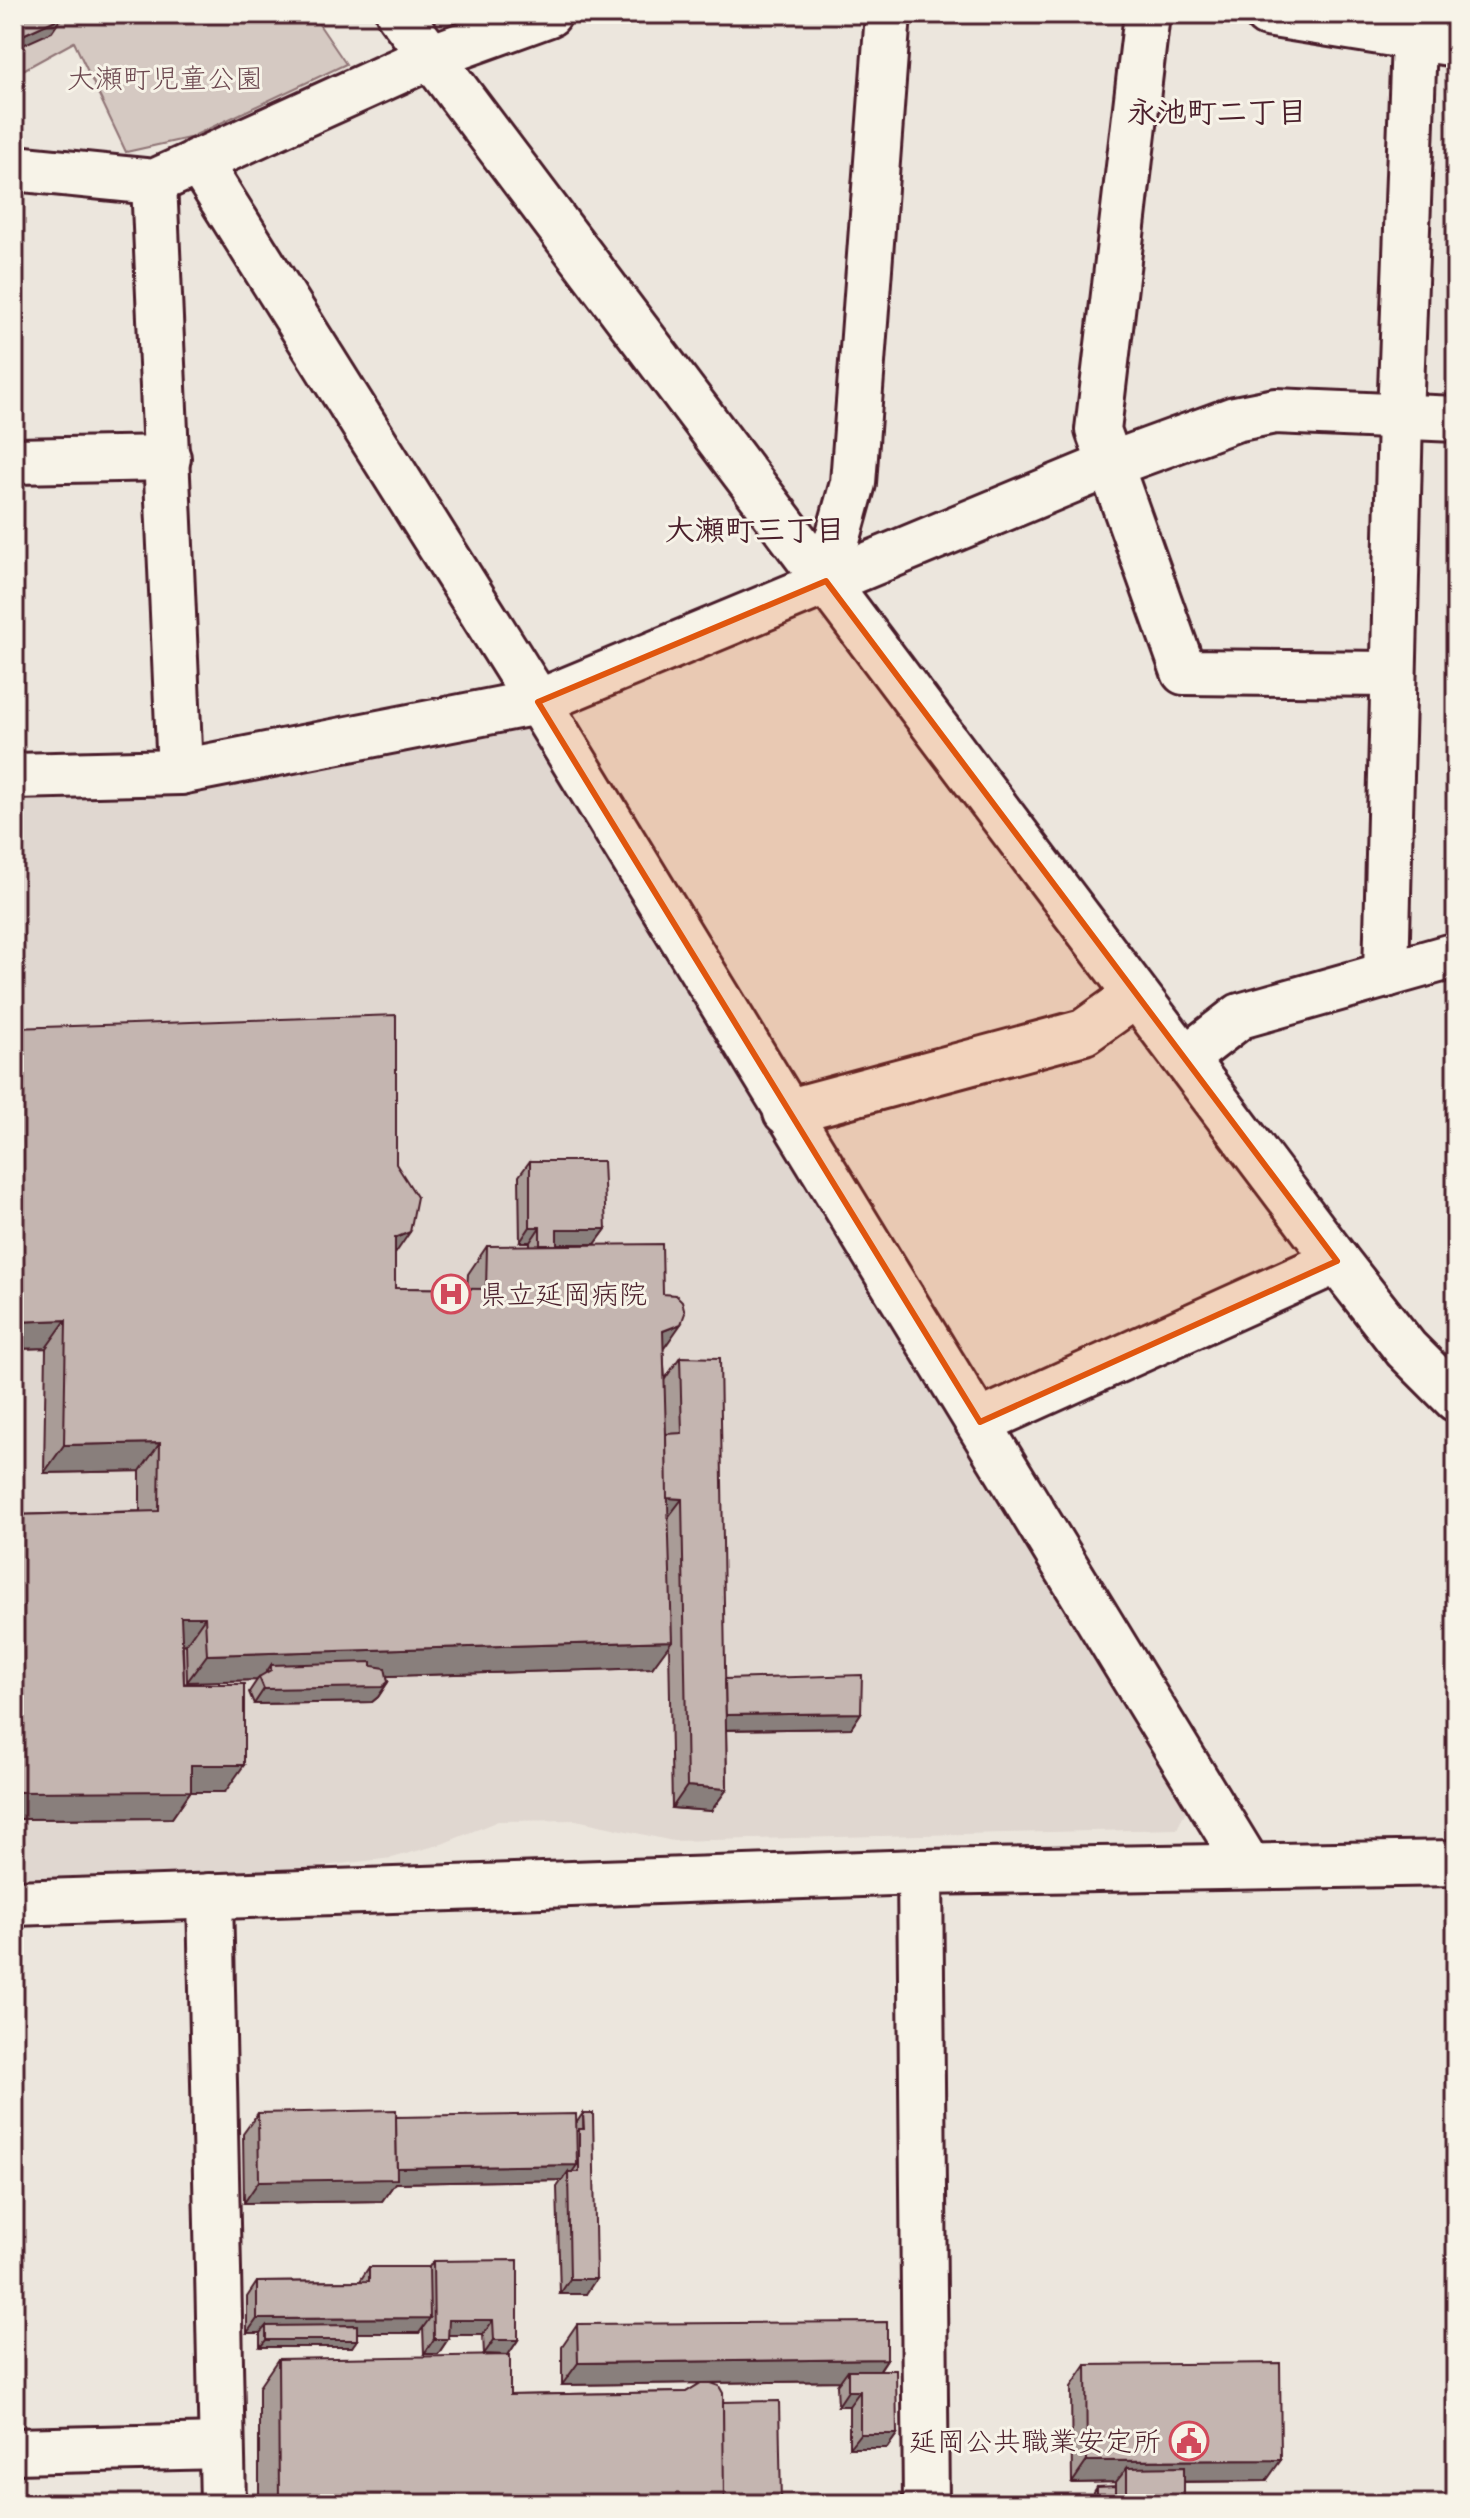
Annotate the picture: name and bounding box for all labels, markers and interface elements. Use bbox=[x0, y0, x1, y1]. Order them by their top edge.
park label: 大瀬町児童公園 bbox=[67, 61, 263, 96]
district label: 永池町二丁目 bbox=[1127, 93, 1307, 131]
district label: 大瀬町三丁目 bbox=[665, 511, 845, 549]
hospital icon: 県立延岡病院 bbox=[430, 1273, 472, 1315]
place label: 県立延岡病院 bbox=[479, 1277, 647, 1312]
public building icon: 延岡公共職業安定所 bbox=[1168, 2420, 1210, 2462]
place label: 延岡公共職業安定所 bbox=[909, 2424, 1161, 2459]

